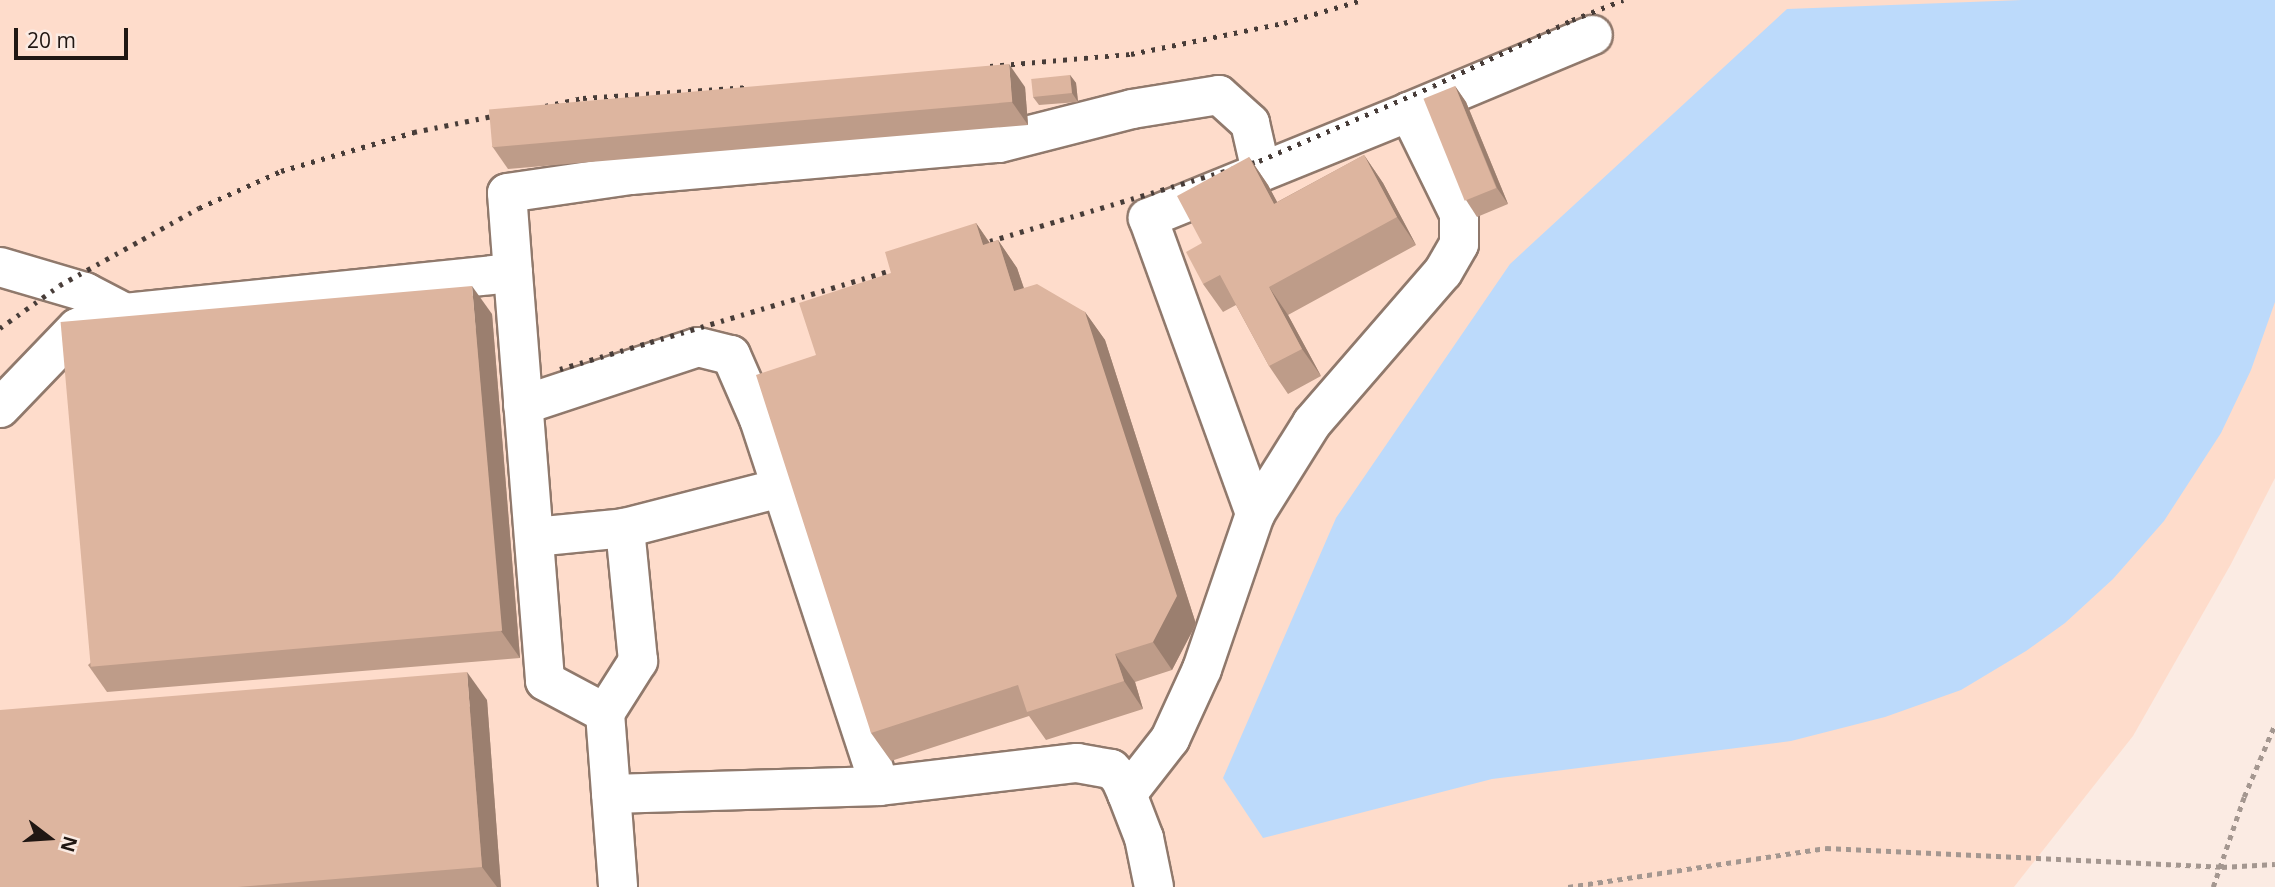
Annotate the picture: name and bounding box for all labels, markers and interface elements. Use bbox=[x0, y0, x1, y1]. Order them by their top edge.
scale bar bbox=[18, 14, 131, 58]
text: 20 m bbox=[27, 26, 76, 54]
north arrow bbox=[14, 803, 84, 873]
text: N bbox=[54, 833, 84, 855]

